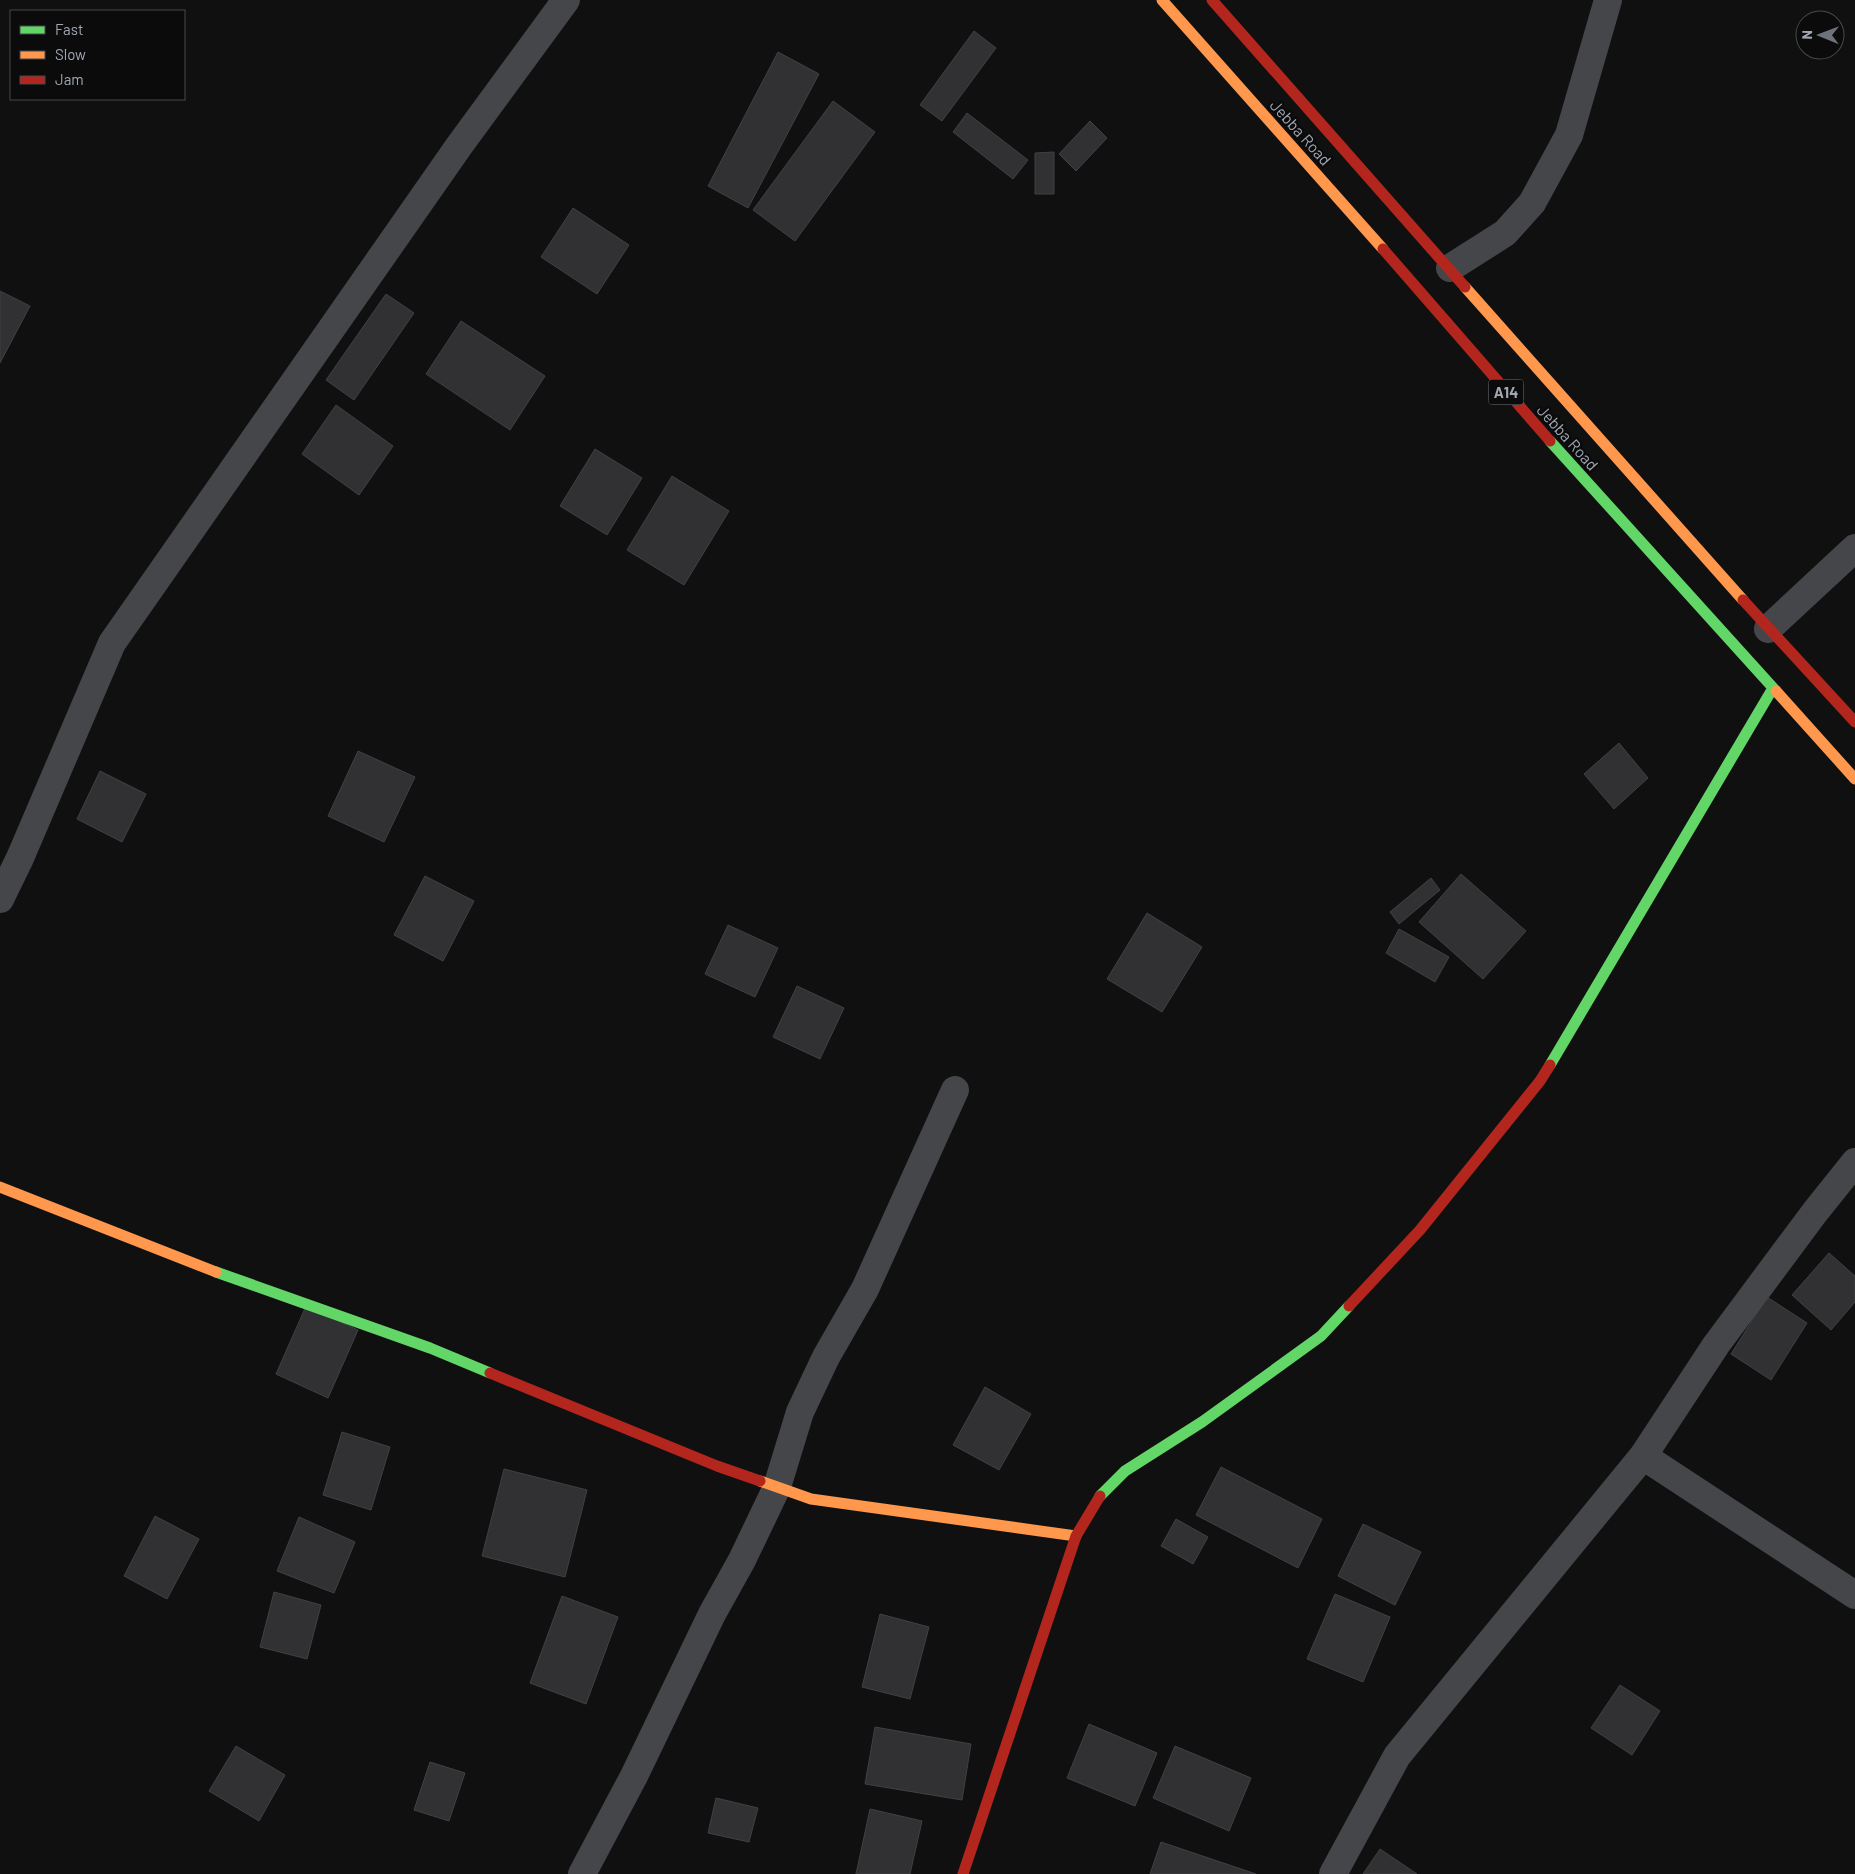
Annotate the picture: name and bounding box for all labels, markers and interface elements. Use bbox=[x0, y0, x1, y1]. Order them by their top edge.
legend bbox=[10, 10, 185, 100]
north arrow bbox=[1795, 10, 1845, 60]
text: Fast bbox=[55, 20, 83, 38]
text: N bbox=[1798, 30, 1815, 40]
text: Slow bbox=[55, 45, 86, 63]
text: Jam bbox=[55, 70, 84, 88]
street label: Jebba Road bbox=[1267, 95, 1335, 169]
road number: A14 bbox=[1488, 380, 1524, 404]
street label: Jebba Road bbox=[1534, 400, 1602, 474]

